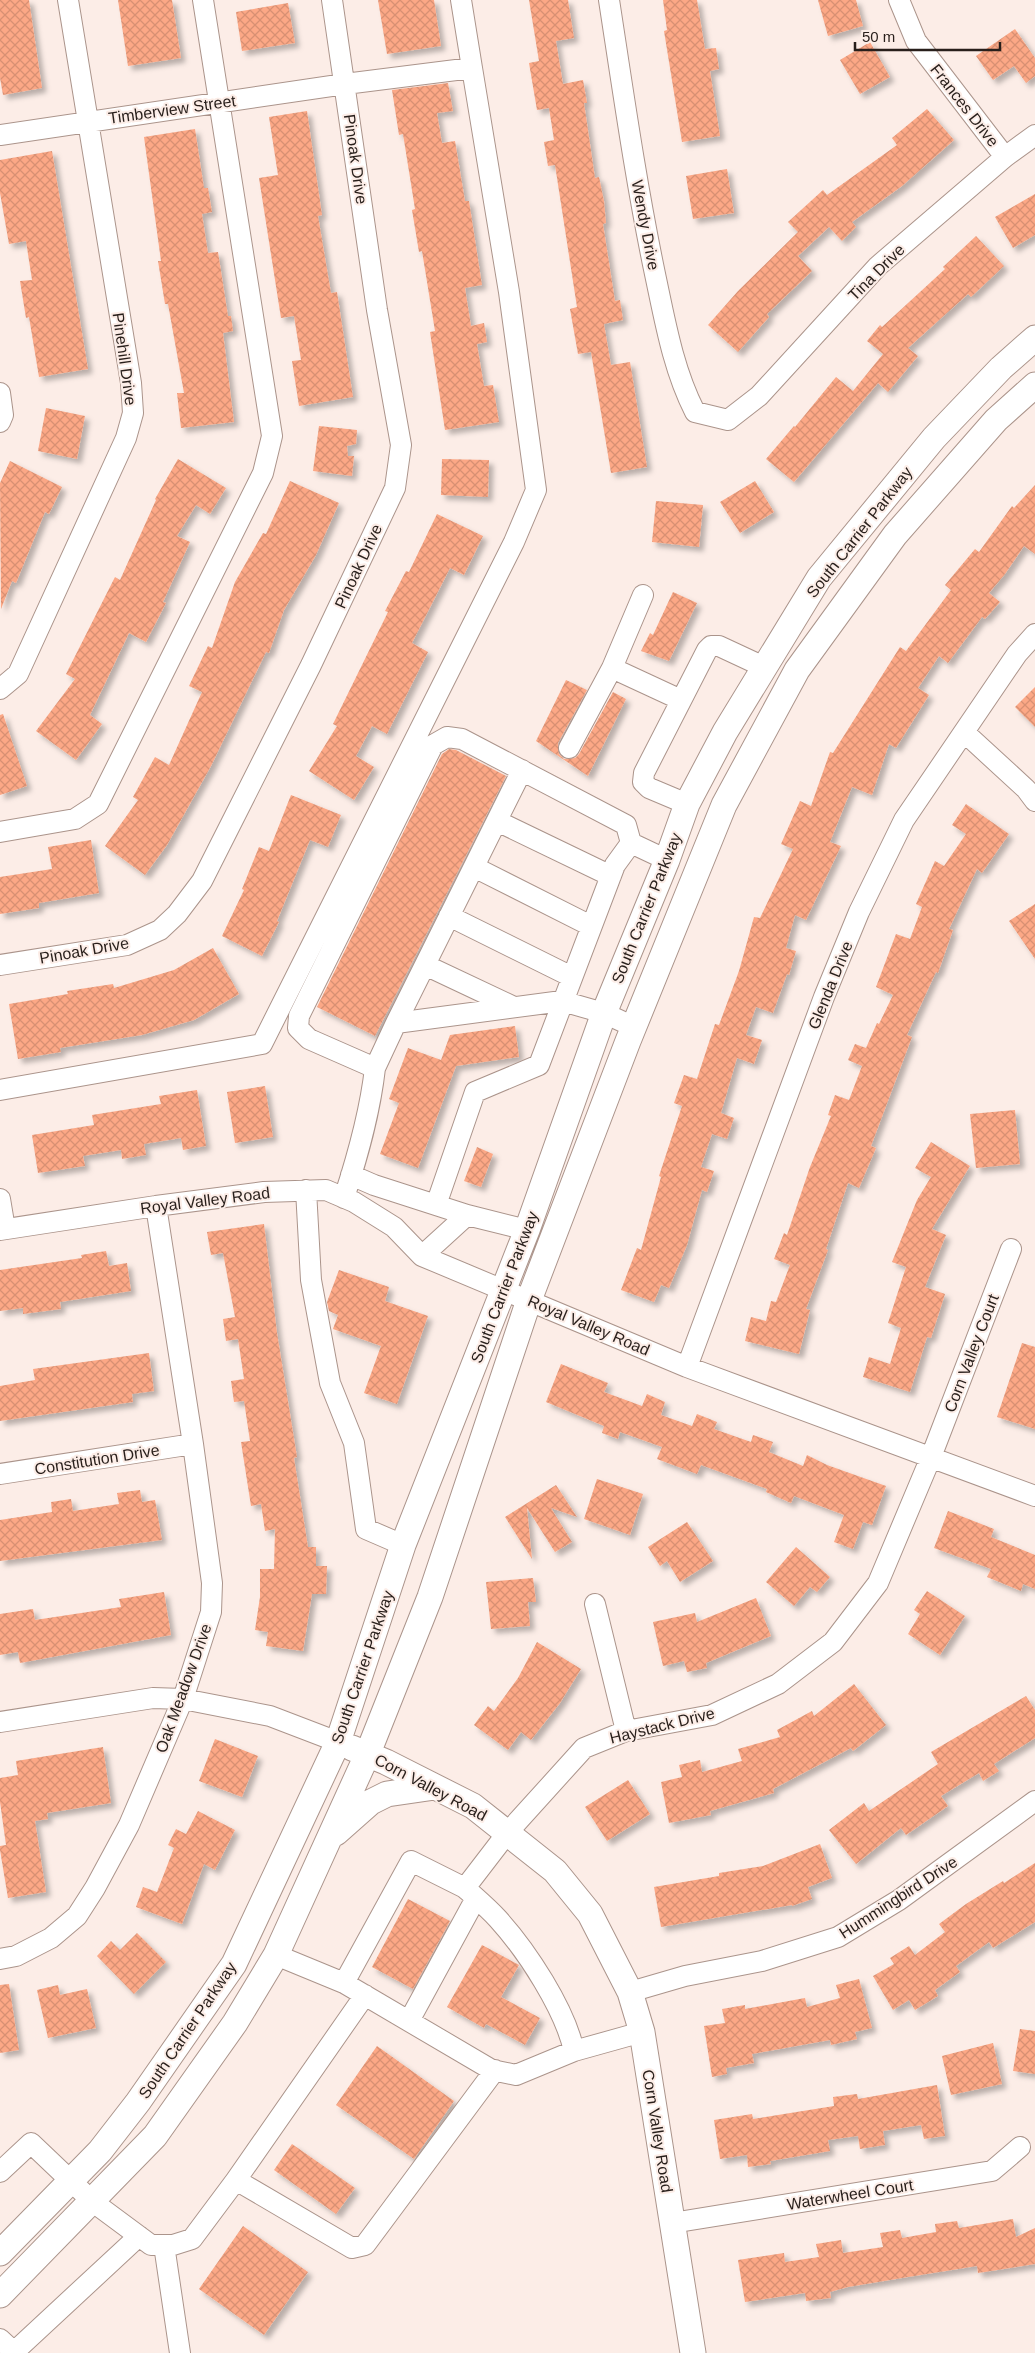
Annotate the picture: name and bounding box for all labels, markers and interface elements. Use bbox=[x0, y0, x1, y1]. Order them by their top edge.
scale bar bbox=[855, 20, 1000, 52]
text: 50 m bbox=[862, 28, 895, 45]
street label: Frances Drive bbox=[927, 61, 1002, 150]
street label: Timberview Street bbox=[107, 92, 237, 127]
street label: Pinoak Drive bbox=[341, 113, 370, 205]
street label: Wendy Drive bbox=[628, 179, 663, 272]
street label: Tina Drive bbox=[845, 241, 908, 304]
street label: Pinehill Drive bbox=[110, 312, 139, 407]
street label: South Carrier Parkway bbox=[803, 464, 916, 601]
street label: Pinoak Drive bbox=[332, 521, 385, 611]
street label: South Carrier Parkway bbox=[608, 830, 684, 986]
street label: Pinoak Drive bbox=[38, 934, 130, 967]
street label: Glenda Drive bbox=[805, 939, 856, 1032]
street label: Royal Valley Road bbox=[139, 1184, 271, 1217]
street label: South Carrier Parkway bbox=[468, 1209, 541, 1365]
street label: Corn Valley Court bbox=[941, 1291, 1002, 1415]
street label: Royal Valley Road bbox=[525, 1292, 652, 1359]
street label: Constitution Drive bbox=[33, 1441, 161, 1478]
street label: South Carrier Parkway bbox=[328, 1588, 397, 1746]
street label: Oak Meadow Drive bbox=[152, 1621, 215, 1755]
street label: Haystack Drive bbox=[608, 1704, 716, 1747]
street label: Corn Valley Road bbox=[372, 1751, 490, 1824]
street label: Hummingbird Drive bbox=[836, 1853, 960, 1942]
street label: South Carrier Parkway bbox=[135, 1959, 239, 2102]
street label: Corn Valley Road bbox=[639, 2068, 676, 2194]
street label: Waterwheel Court bbox=[786, 2176, 915, 2213]

